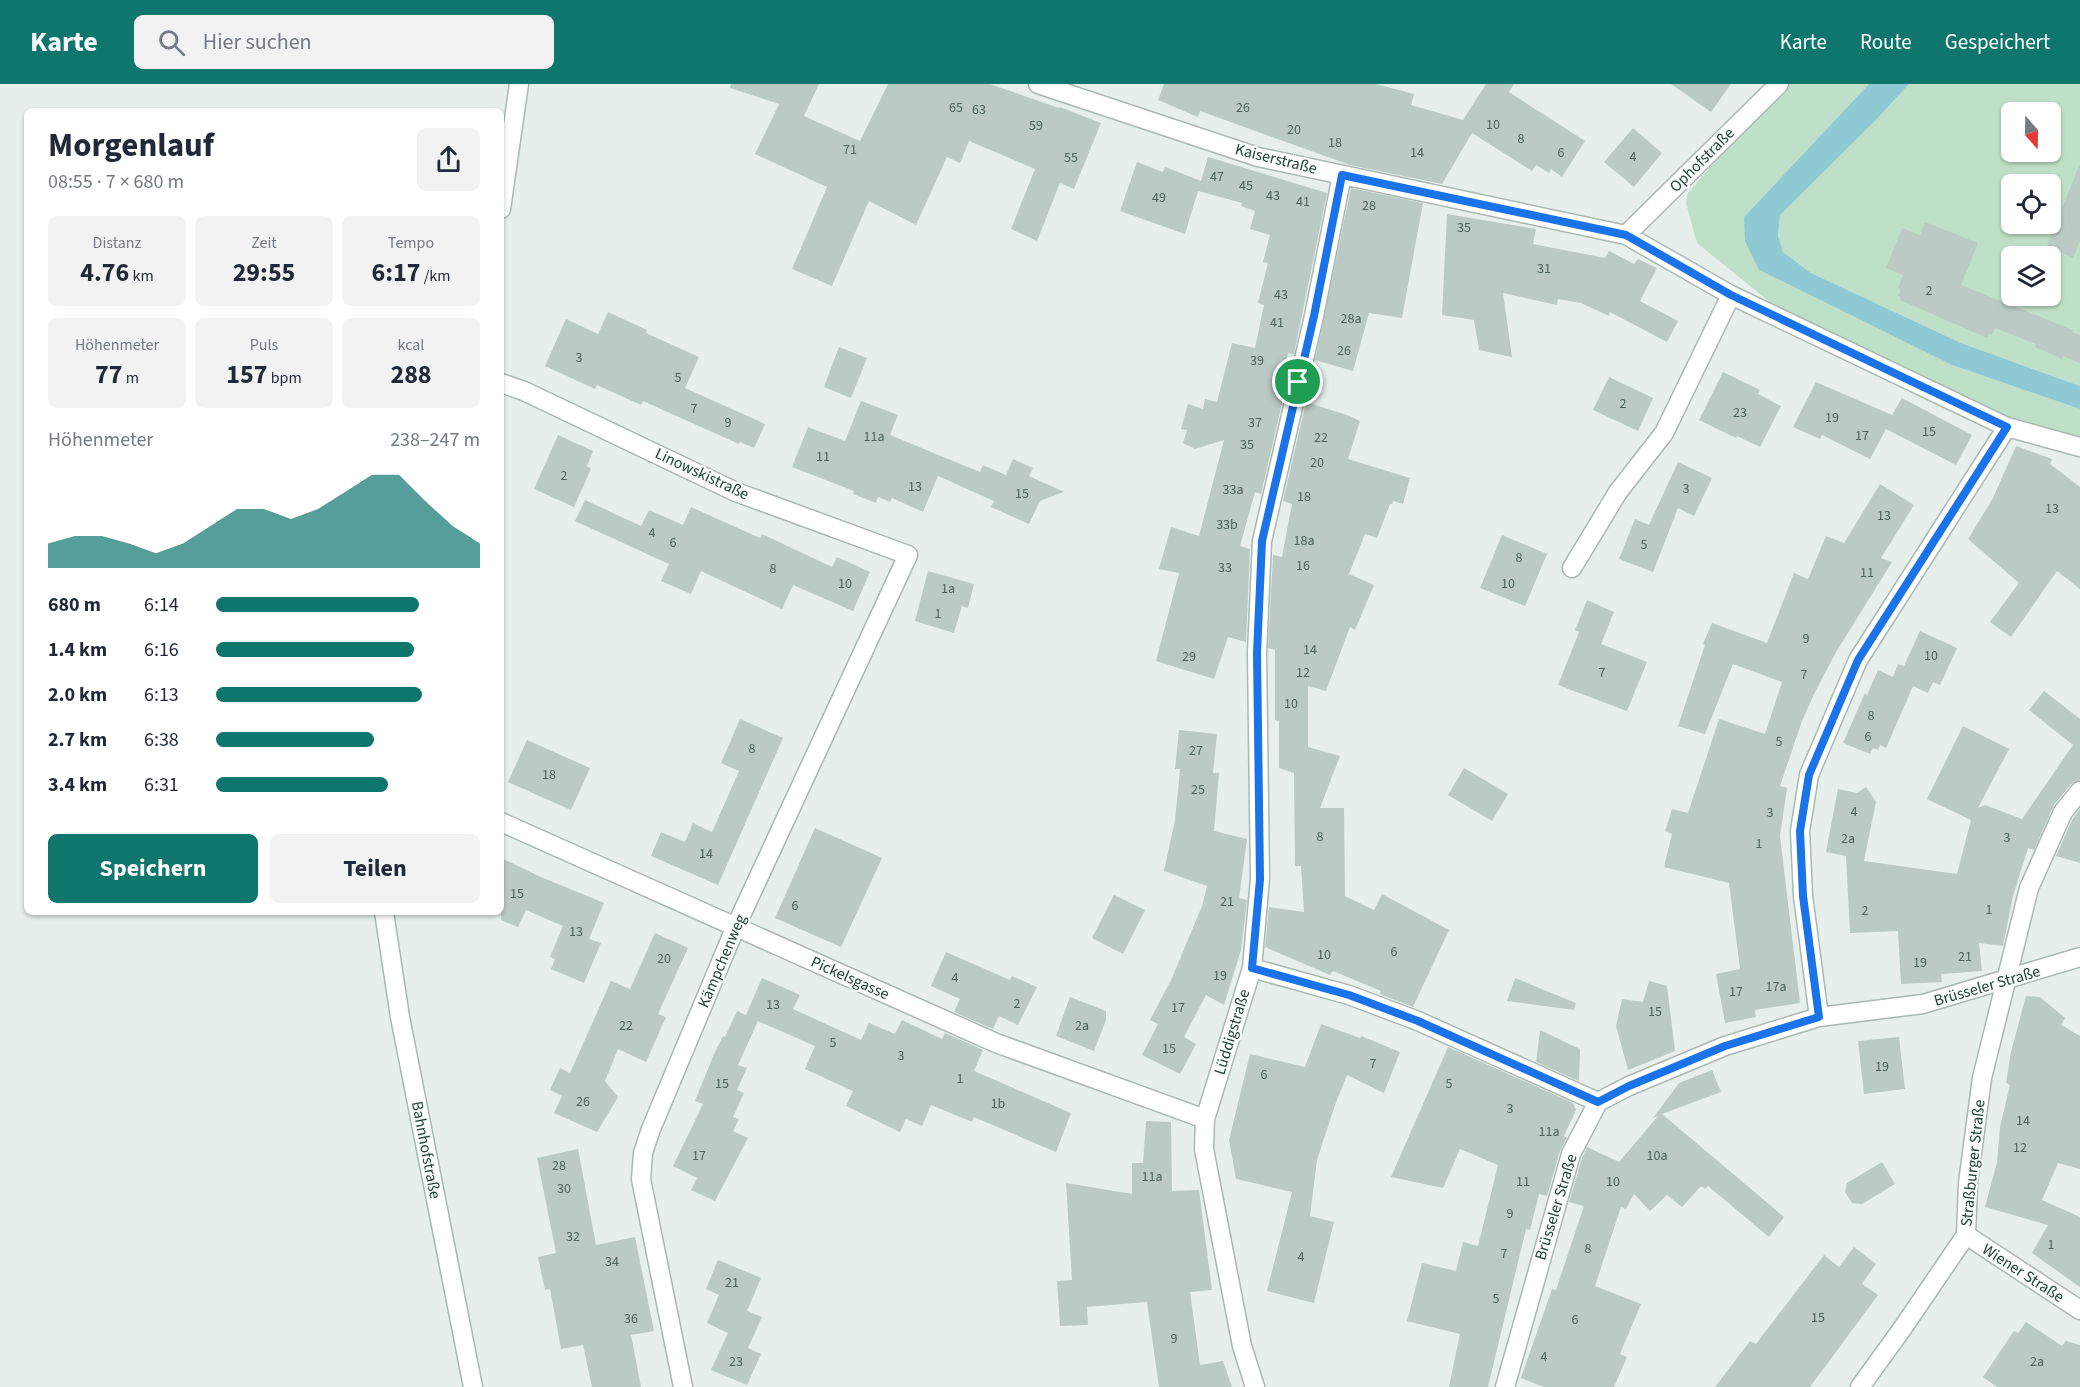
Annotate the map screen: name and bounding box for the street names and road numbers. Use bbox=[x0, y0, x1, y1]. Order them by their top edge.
street label: Ophofstraße bbox=[1665, 123, 1739, 197]
street label: Kaiserstraße bbox=[1233, 138, 1319, 180]
street label: Linowskistraße bbox=[651, 443, 753, 505]
street label: Kämpchenweg bbox=[692, 911, 752, 1011]
street label: Pickelsgasse bbox=[807, 951, 893, 1005]
street label: Brüsseler Straße bbox=[1931, 960, 2043, 1012]
street label: Lüddigstraße bbox=[1209, 987, 1255, 1077]
street label: Straßburger Straße bbox=[1955, 1098, 1991, 1228]
street label: Bahnhofstraße bbox=[406, 1099, 446, 1201]
street label: Brüsseler Straße bbox=[1529, 1151, 1583, 1263]
street label: Wiener Straße bbox=[1978, 1238, 2068, 1308]

